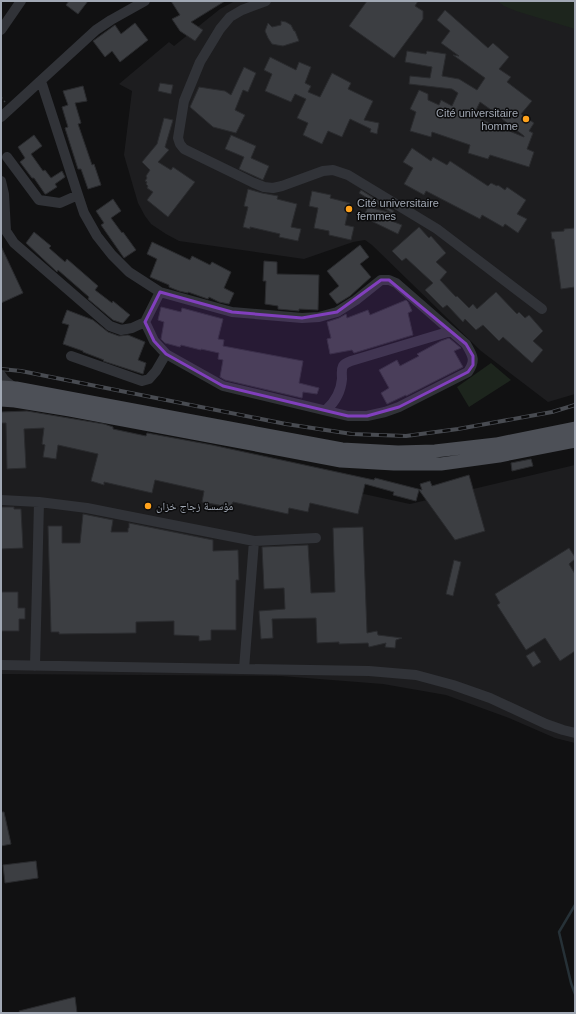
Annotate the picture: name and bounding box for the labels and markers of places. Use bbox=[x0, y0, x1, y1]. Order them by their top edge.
place label: Cité universitaire homme bbox=[436, 107, 518, 132]
marker: Cité universitaire homme bbox=[521, 114, 531, 124]
place label: Cité universitaire femmes bbox=[357, 197, 439, 222]
marker: Cité universitaire femmes bbox=[344, 204, 354, 214]
place label: مؤسسة زجاج خزان bbox=[156, 500, 233, 513]
marker: مؤسسة زجاج خزان bbox=[143, 501, 153, 511]

